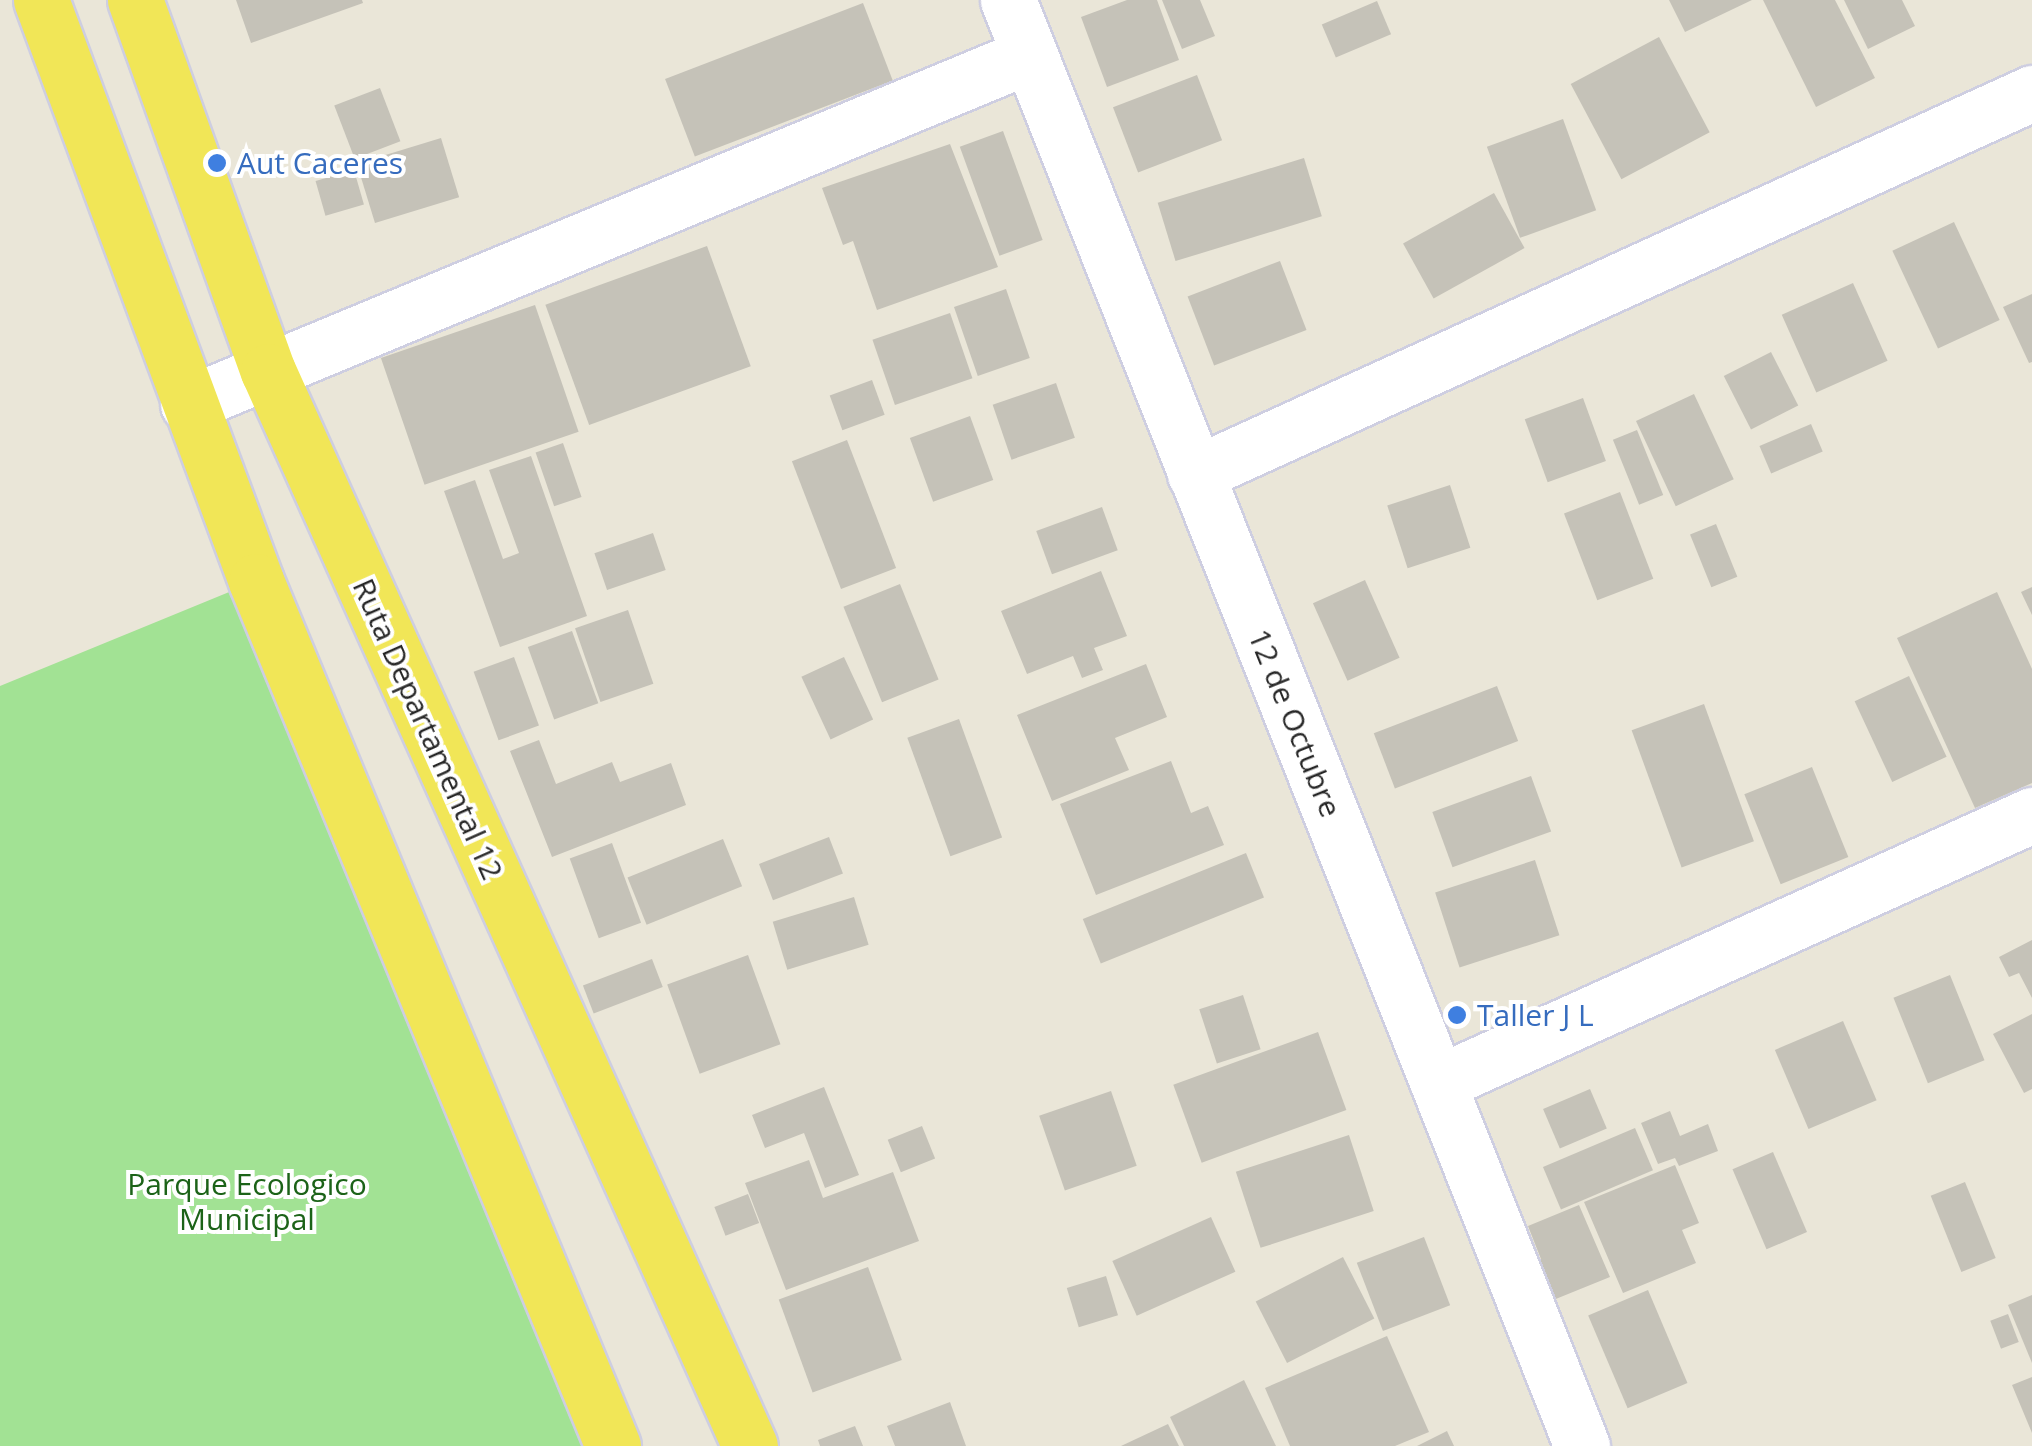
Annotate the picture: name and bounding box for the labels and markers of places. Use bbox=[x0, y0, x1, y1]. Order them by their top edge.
place label: Aut Caceres bbox=[237, 145, 403, 181]
marker: Aut Caceres bbox=[206, 152, 228, 174]
place label: Taller J L bbox=[1477, 997, 1594, 1033]
marker: Taller J L bbox=[1446, 1004, 1468, 1026]

